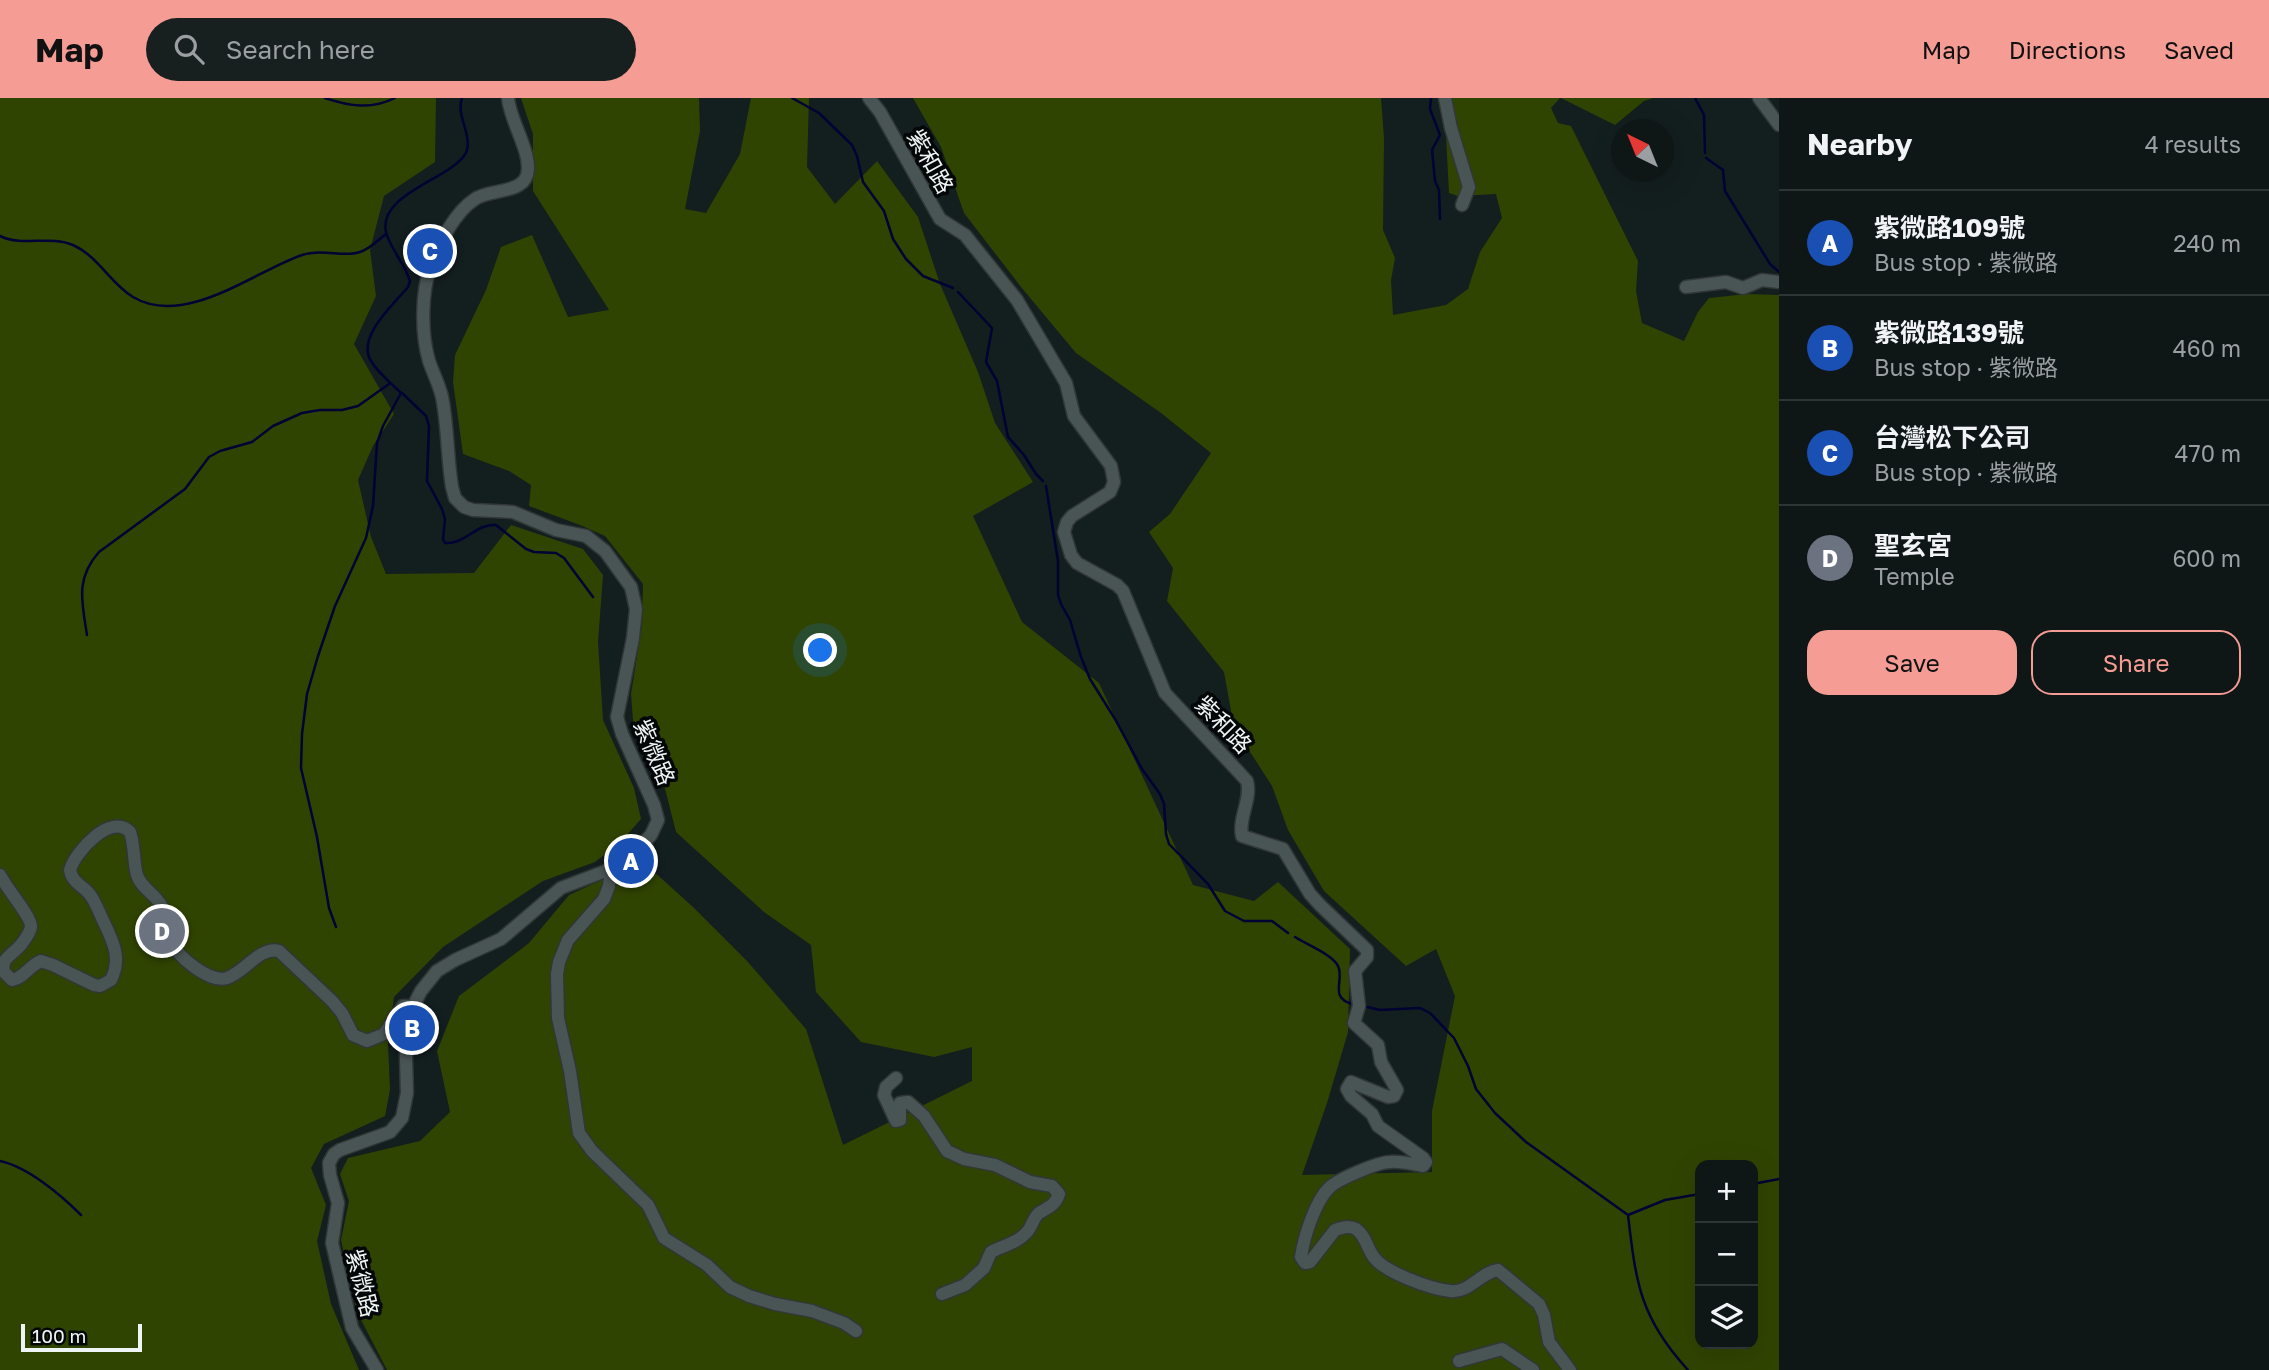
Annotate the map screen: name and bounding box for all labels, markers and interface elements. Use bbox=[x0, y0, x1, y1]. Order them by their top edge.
search box bbox=[146, 18, 636, 81]
text: Map bbox=[35, 30, 104, 69]
icon: search bbox=[170, 30, 208, 68]
text: Search here bbox=[226, 34, 375, 65]
text: Map bbox=[1922, 35, 1971, 64]
text: Directions bbox=[2009, 35, 2126, 64]
text: Saved bbox=[2164, 35, 2234, 64]
north arrow bbox=[1611, 119, 1674, 182]
street label: 紫和路 bbox=[902, 124, 960, 198]
text: Nearby bbox=[1807, 126, 1912, 162]
text: 4 results bbox=[2145, 130, 2241, 158]
text: 紫微路109號 bbox=[1874, 212, 2025, 243]
pin: C bbox=[407, 225, 453, 277]
text: A bbox=[1822, 229, 1838, 257]
text: 240 m bbox=[2173, 229, 2241, 257]
text: Bus stop · 紫微路 bbox=[1874, 248, 2058, 276]
text: 紫微路139號 bbox=[1874, 317, 2024, 348]
text: B bbox=[1822, 334, 1838, 362]
text: 460 m bbox=[2173, 334, 2241, 362]
text: Bus stop · 紫微路 bbox=[1874, 353, 2058, 381]
text: 台灣松下公司 bbox=[1874, 422, 2030, 453]
text: C bbox=[1822, 439, 1838, 467]
text: 470 m bbox=[2174, 439, 2241, 467]
text: Bus stop · 紫微路 bbox=[1874, 458, 2058, 486]
text: 聖玄宮 bbox=[1874, 530, 1952, 561]
text: D bbox=[1822, 544, 1838, 572]
text: 600 m bbox=[2172, 544, 2241, 572]
text: Temple bbox=[1874, 562, 1955, 590]
button: Save bbox=[1807, 630, 2017, 695]
button: Share bbox=[2031, 630, 2241, 695]
your location bbox=[803, 633, 837, 667]
street label: 紫和路 bbox=[1190, 689, 1258, 759]
street label: 紫微路 bbox=[629, 715, 681, 789]
pin: A bbox=[608, 835, 654, 887]
pin: D bbox=[139, 905, 185, 957]
pin: B bbox=[389, 1002, 435, 1054]
map controls bbox=[1695, 1160, 1758, 1349]
button: + bbox=[1695, 1160, 1758, 1223]
button: − bbox=[1695, 1223, 1758, 1286]
street label: 紫微路 bbox=[341, 1246, 385, 1320]
button: layers bbox=[1695, 1286, 1758, 1349]
scale bar bbox=[21, 1321, 142, 1353]
text: 100 m bbox=[32, 1324, 86, 1347]

